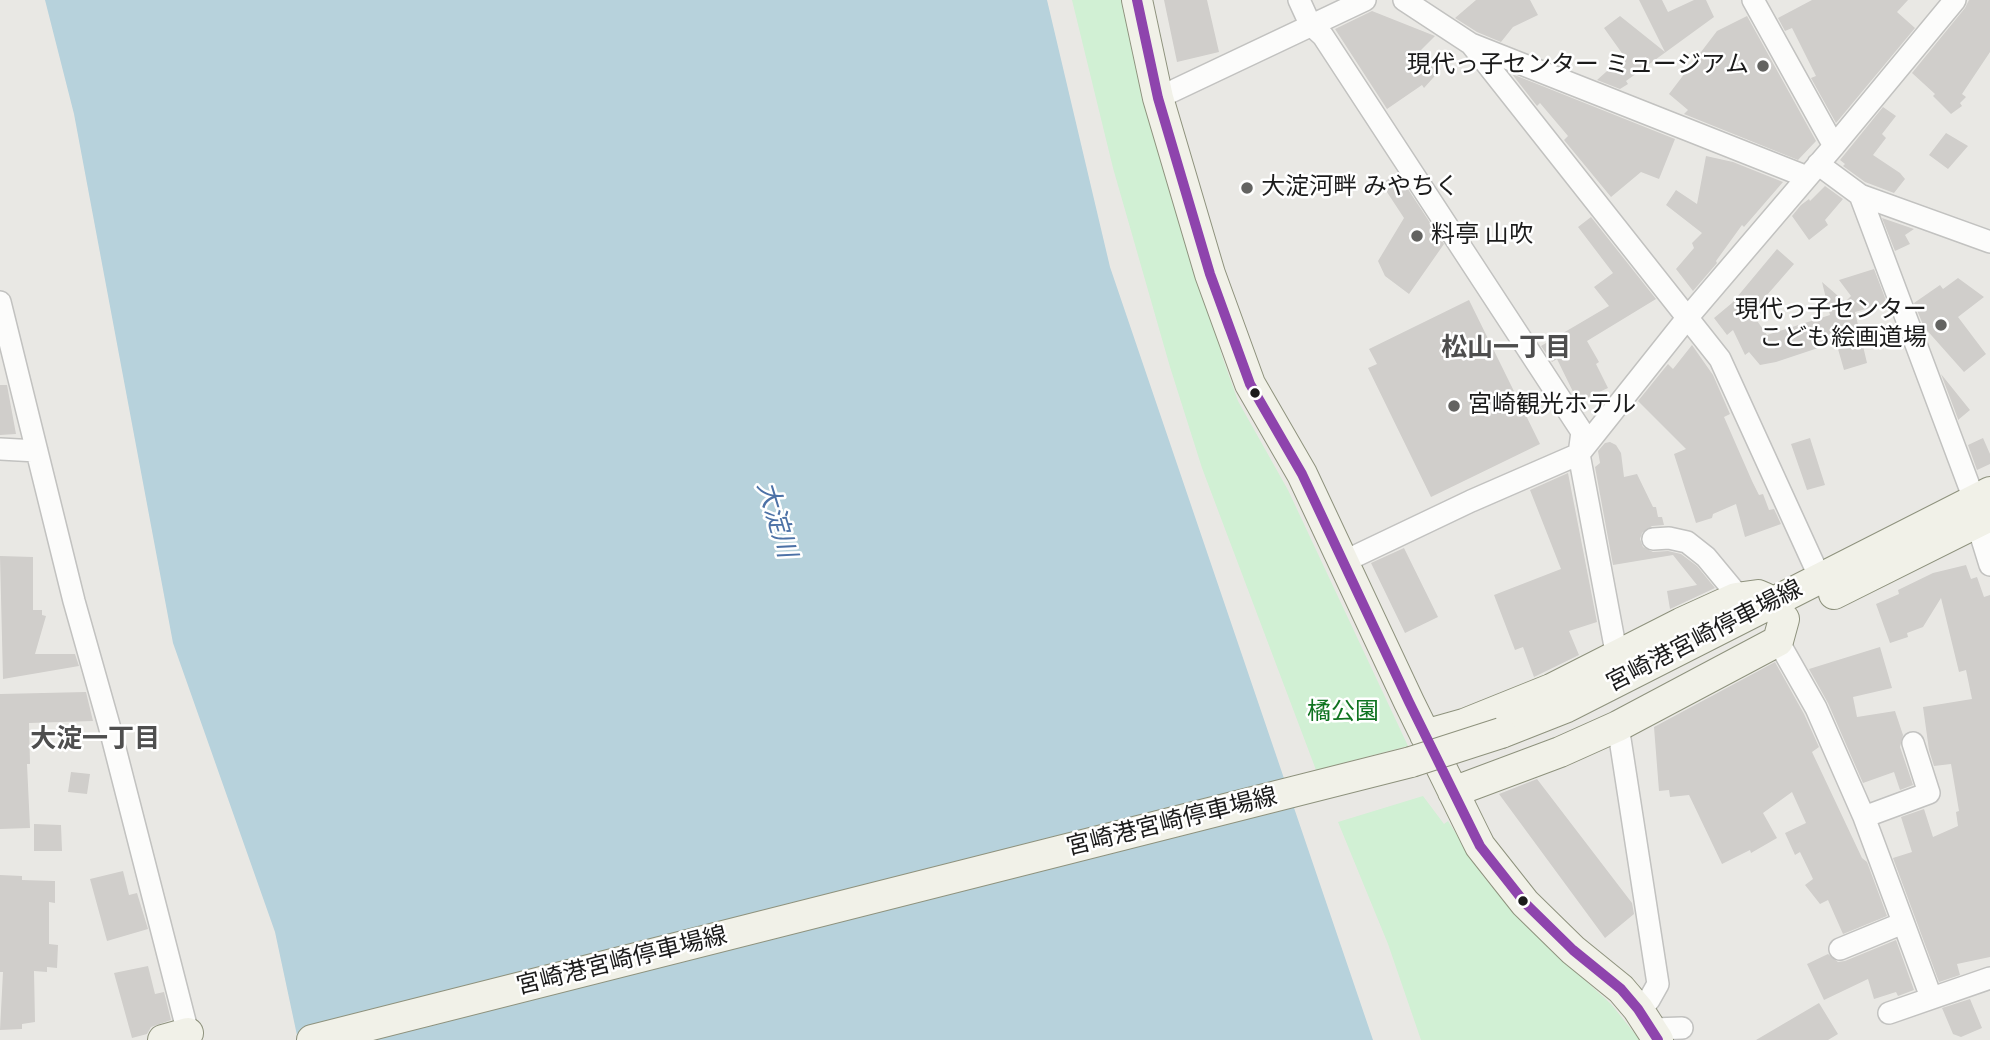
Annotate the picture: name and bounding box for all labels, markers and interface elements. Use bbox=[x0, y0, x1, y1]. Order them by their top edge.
place label: 現代っ子センター ミュージアム bbox=[1407, 52, 1749, 80]
marker: 現代っ子センター ミュージアム bbox=[1755, 58, 1771, 74]
place label: 大淀河畔 みやちく bbox=[1261, 174, 1459, 202]
marker: 大淀河畔 みやちく bbox=[1239, 180, 1255, 196]
place label: 料亭 山吹 bbox=[1431, 222, 1533, 250]
marker: 料亭 山吹 bbox=[1409, 228, 1425, 244]
place label: 現代っ子センター こども絵画道場 bbox=[1735, 297, 1927, 353]
marker: 現代っ子センター こども絵画道場 bbox=[1933, 317, 1949, 333]
district label: 松山一丁目 bbox=[1441, 333, 1571, 365]
unlabelled marker bbox=[1248, 386, 1262, 400]
place label: 宮崎観光ホテル bbox=[1468, 392, 1636, 420]
marker: 宮崎観光ホテル bbox=[1446, 398, 1462, 414]
water label: 大淀川 bbox=[749, 478, 801, 562]
street label: 宮崎港宮崎停車場線 bbox=[1602, 575, 1808, 699]
park label: 橘公園 bbox=[1307, 699, 1379, 727]
district label: 大淀一丁目 bbox=[30, 724, 160, 756]
street label: 宮崎港宮崎停車場線 bbox=[1064, 783, 1280, 863]
unlabelled marker bbox=[1516, 894, 1530, 908]
street label: 宮崎港宮崎停車場線 bbox=[514, 922, 730, 1002]

